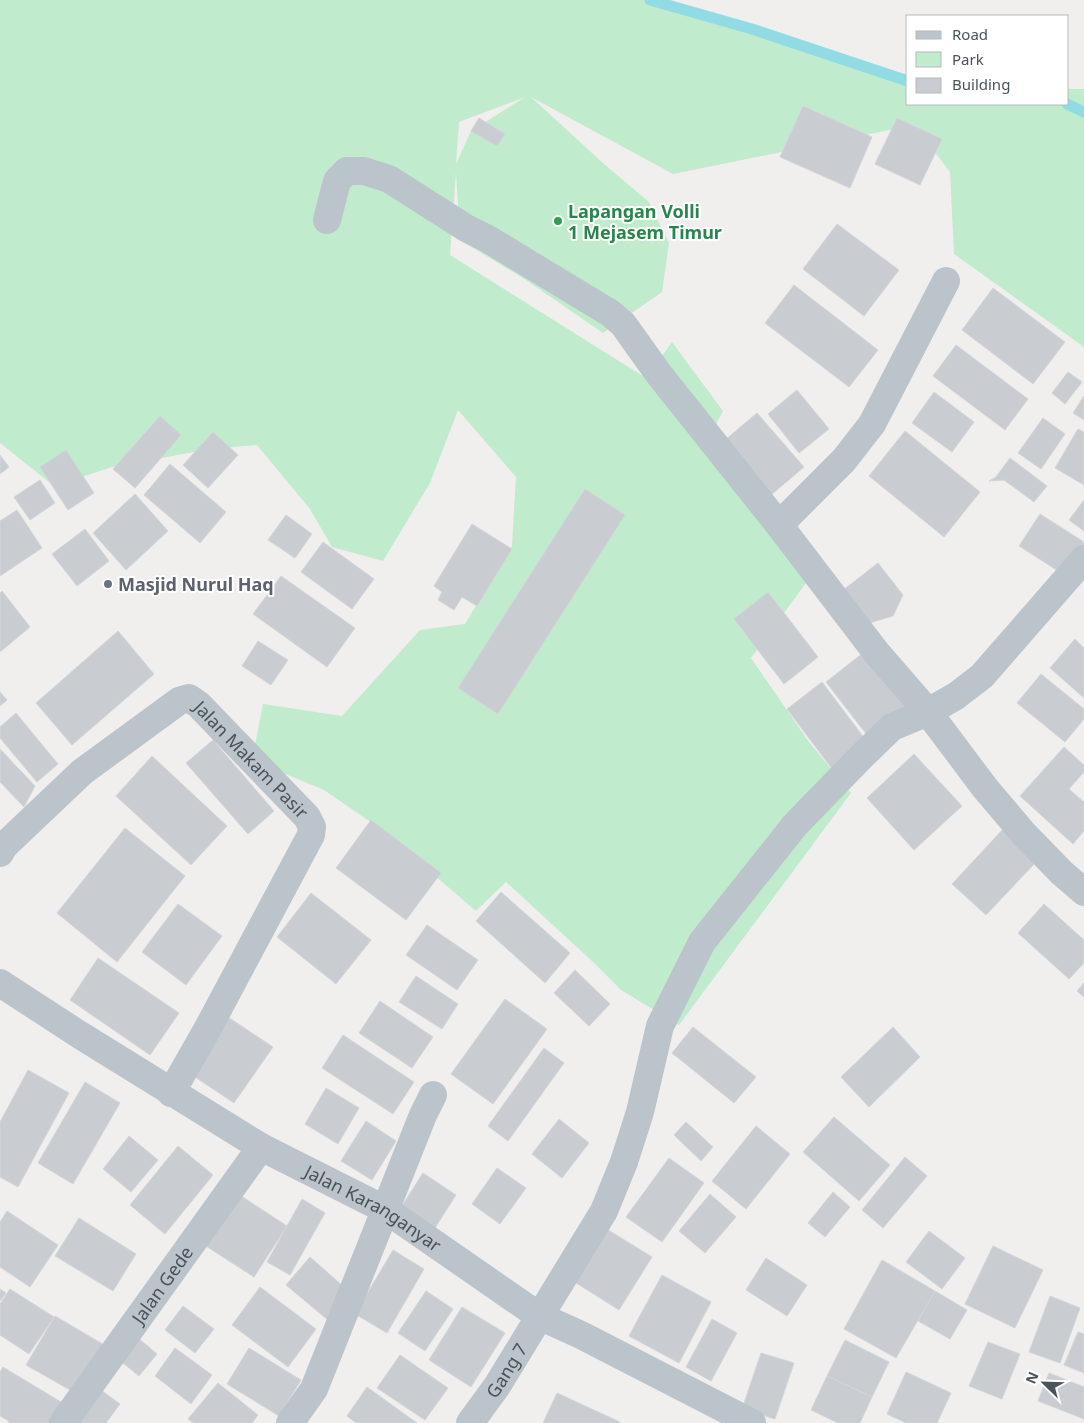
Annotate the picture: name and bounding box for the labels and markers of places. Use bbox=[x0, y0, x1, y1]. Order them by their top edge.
place label: Lapangan Volli 1 Mejasem Timur bbox=[568, 199, 722, 244]
marker: Lapangan Volli 1 Mejasem Timur bbox=[552, 215, 564, 227]
place label: Masjid Nurul Haq bbox=[118, 572, 274, 596]
marker: Masjid Nurul Haq bbox=[102, 578, 114, 590]

